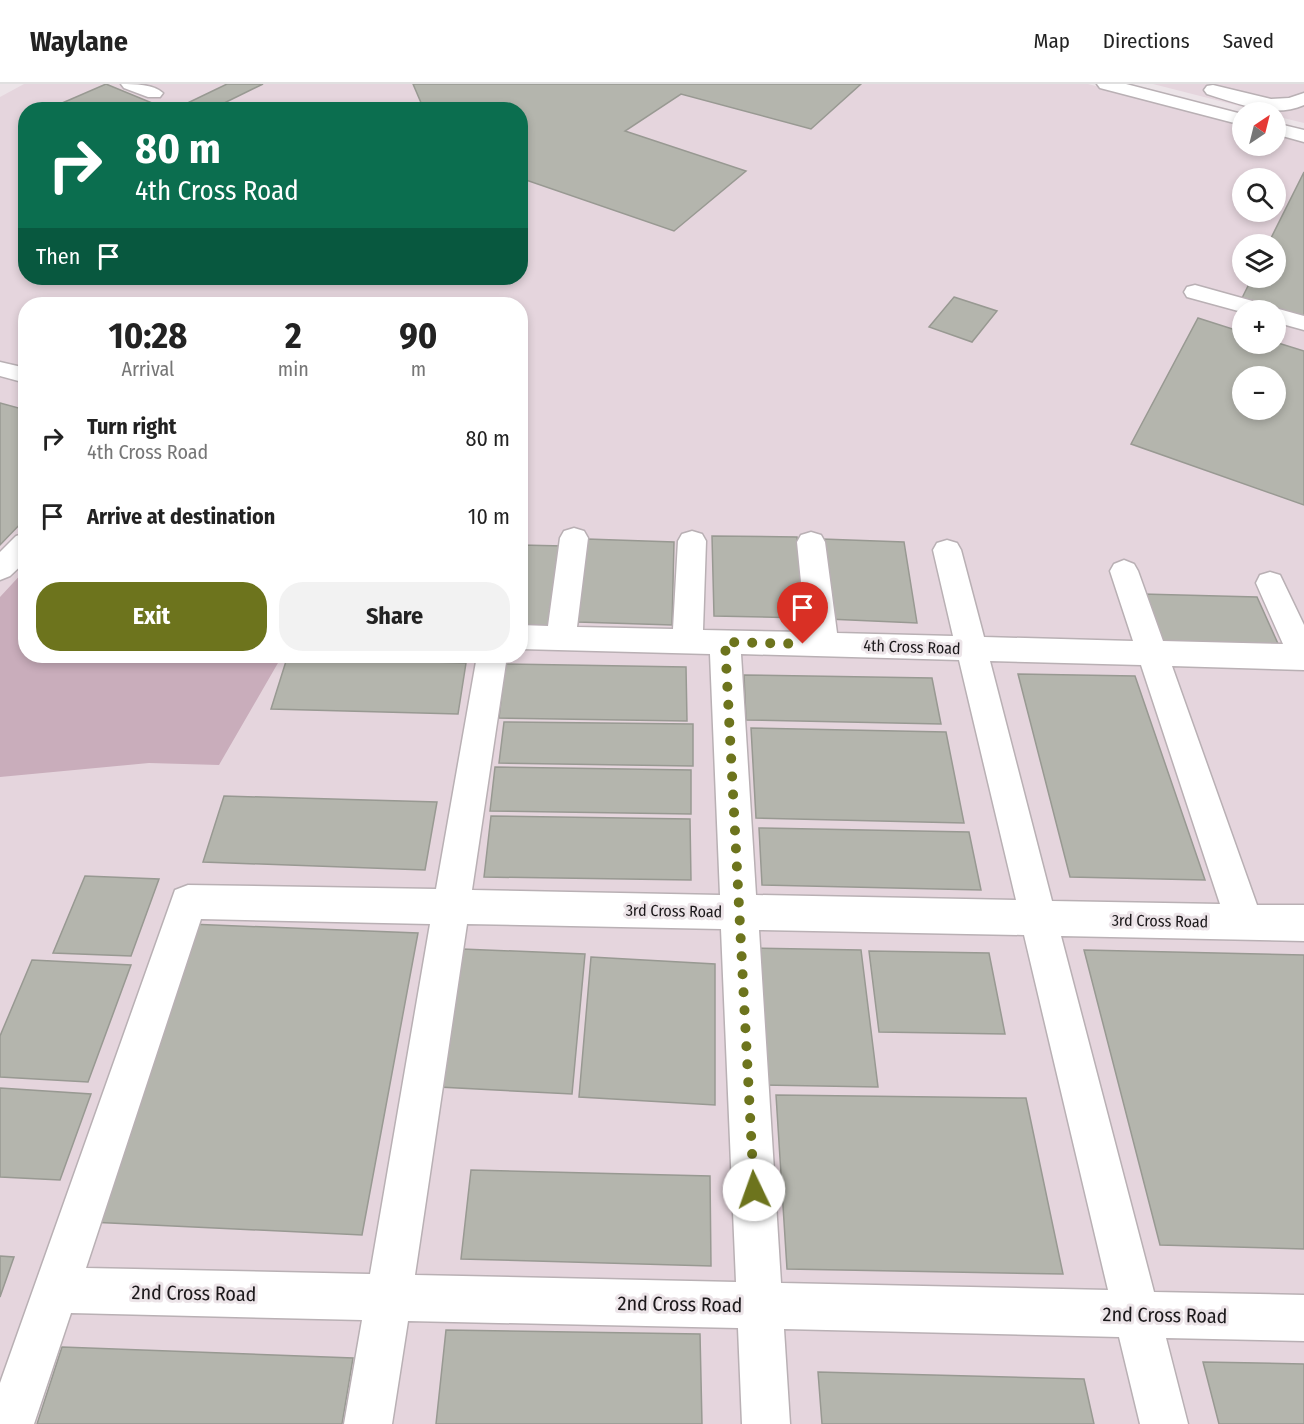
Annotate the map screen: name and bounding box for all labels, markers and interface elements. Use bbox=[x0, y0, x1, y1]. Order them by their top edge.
text: Waylane bbox=[30, 25, 128, 58]
text: Map bbox=[1033, 28, 1070, 54]
text: Directions bbox=[1103, 28, 1190, 54]
text: Saved bbox=[1223, 28, 1274, 54]
north arrow bbox=[1232, 102, 1286, 156]
map controls bbox=[1232, 102, 1286, 420]
text: 80 m bbox=[135, 124, 221, 174]
icon: right bbox=[36, 126, 114, 204]
button: search bbox=[1232, 168, 1286, 222]
text: 4th Cross Road bbox=[135, 175, 299, 207]
button: layers bbox=[1232, 234, 1286, 288]
icon: arrive bbox=[92, 240, 125, 273]
text: Then bbox=[36, 243, 80, 270]
button: + bbox=[1232, 300, 1286, 354]
text: 10:28 bbox=[108, 314, 187, 358]
text: 2 bbox=[285, 314, 302, 358]
text: 90 bbox=[399, 314, 438, 358]
text: Arrival bbox=[121, 357, 174, 381]
text: min bbox=[278, 357, 309, 381]
text: m bbox=[411, 357, 426, 381]
button: − bbox=[1232, 366, 1286, 420]
text: Turn right bbox=[87, 413, 176, 440]
icon: right bbox=[36, 422, 69, 455]
text: 80 m bbox=[465, 425, 510, 452]
text: 4th Cross Road bbox=[87, 440, 208, 464]
icon: arrive bbox=[36, 500, 69, 533]
text: Arrive at destination bbox=[87, 503, 275, 530]
text: 10 m bbox=[468, 503, 510, 530]
button: Exit bbox=[36, 582, 267, 651]
button: Share bbox=[279, 582, 510, 651]
pin bbox=[777, 582, 828, 644]
icon: arrive bbox=[786, 591, 819, 624]
street label: 4th Cross Road bbox=[863, 636, 961, 658]
street label: 3rd Cross Road bbox=[626, 901, 722, 921]
street label: 3rd Cross Road bbox=[1112, 911, 1208, 931]
position arrow bbox=[722, 1158, 786, 1222]
street label: 2nd Cross Road bbox=[131, 1280, 257, 1306]
street label: 2nd Cross Road bbox=[617, 1291, 743, 1317]
street label: 2nd Cross Road bbox=[1102, 1302, 1228, 1328]

